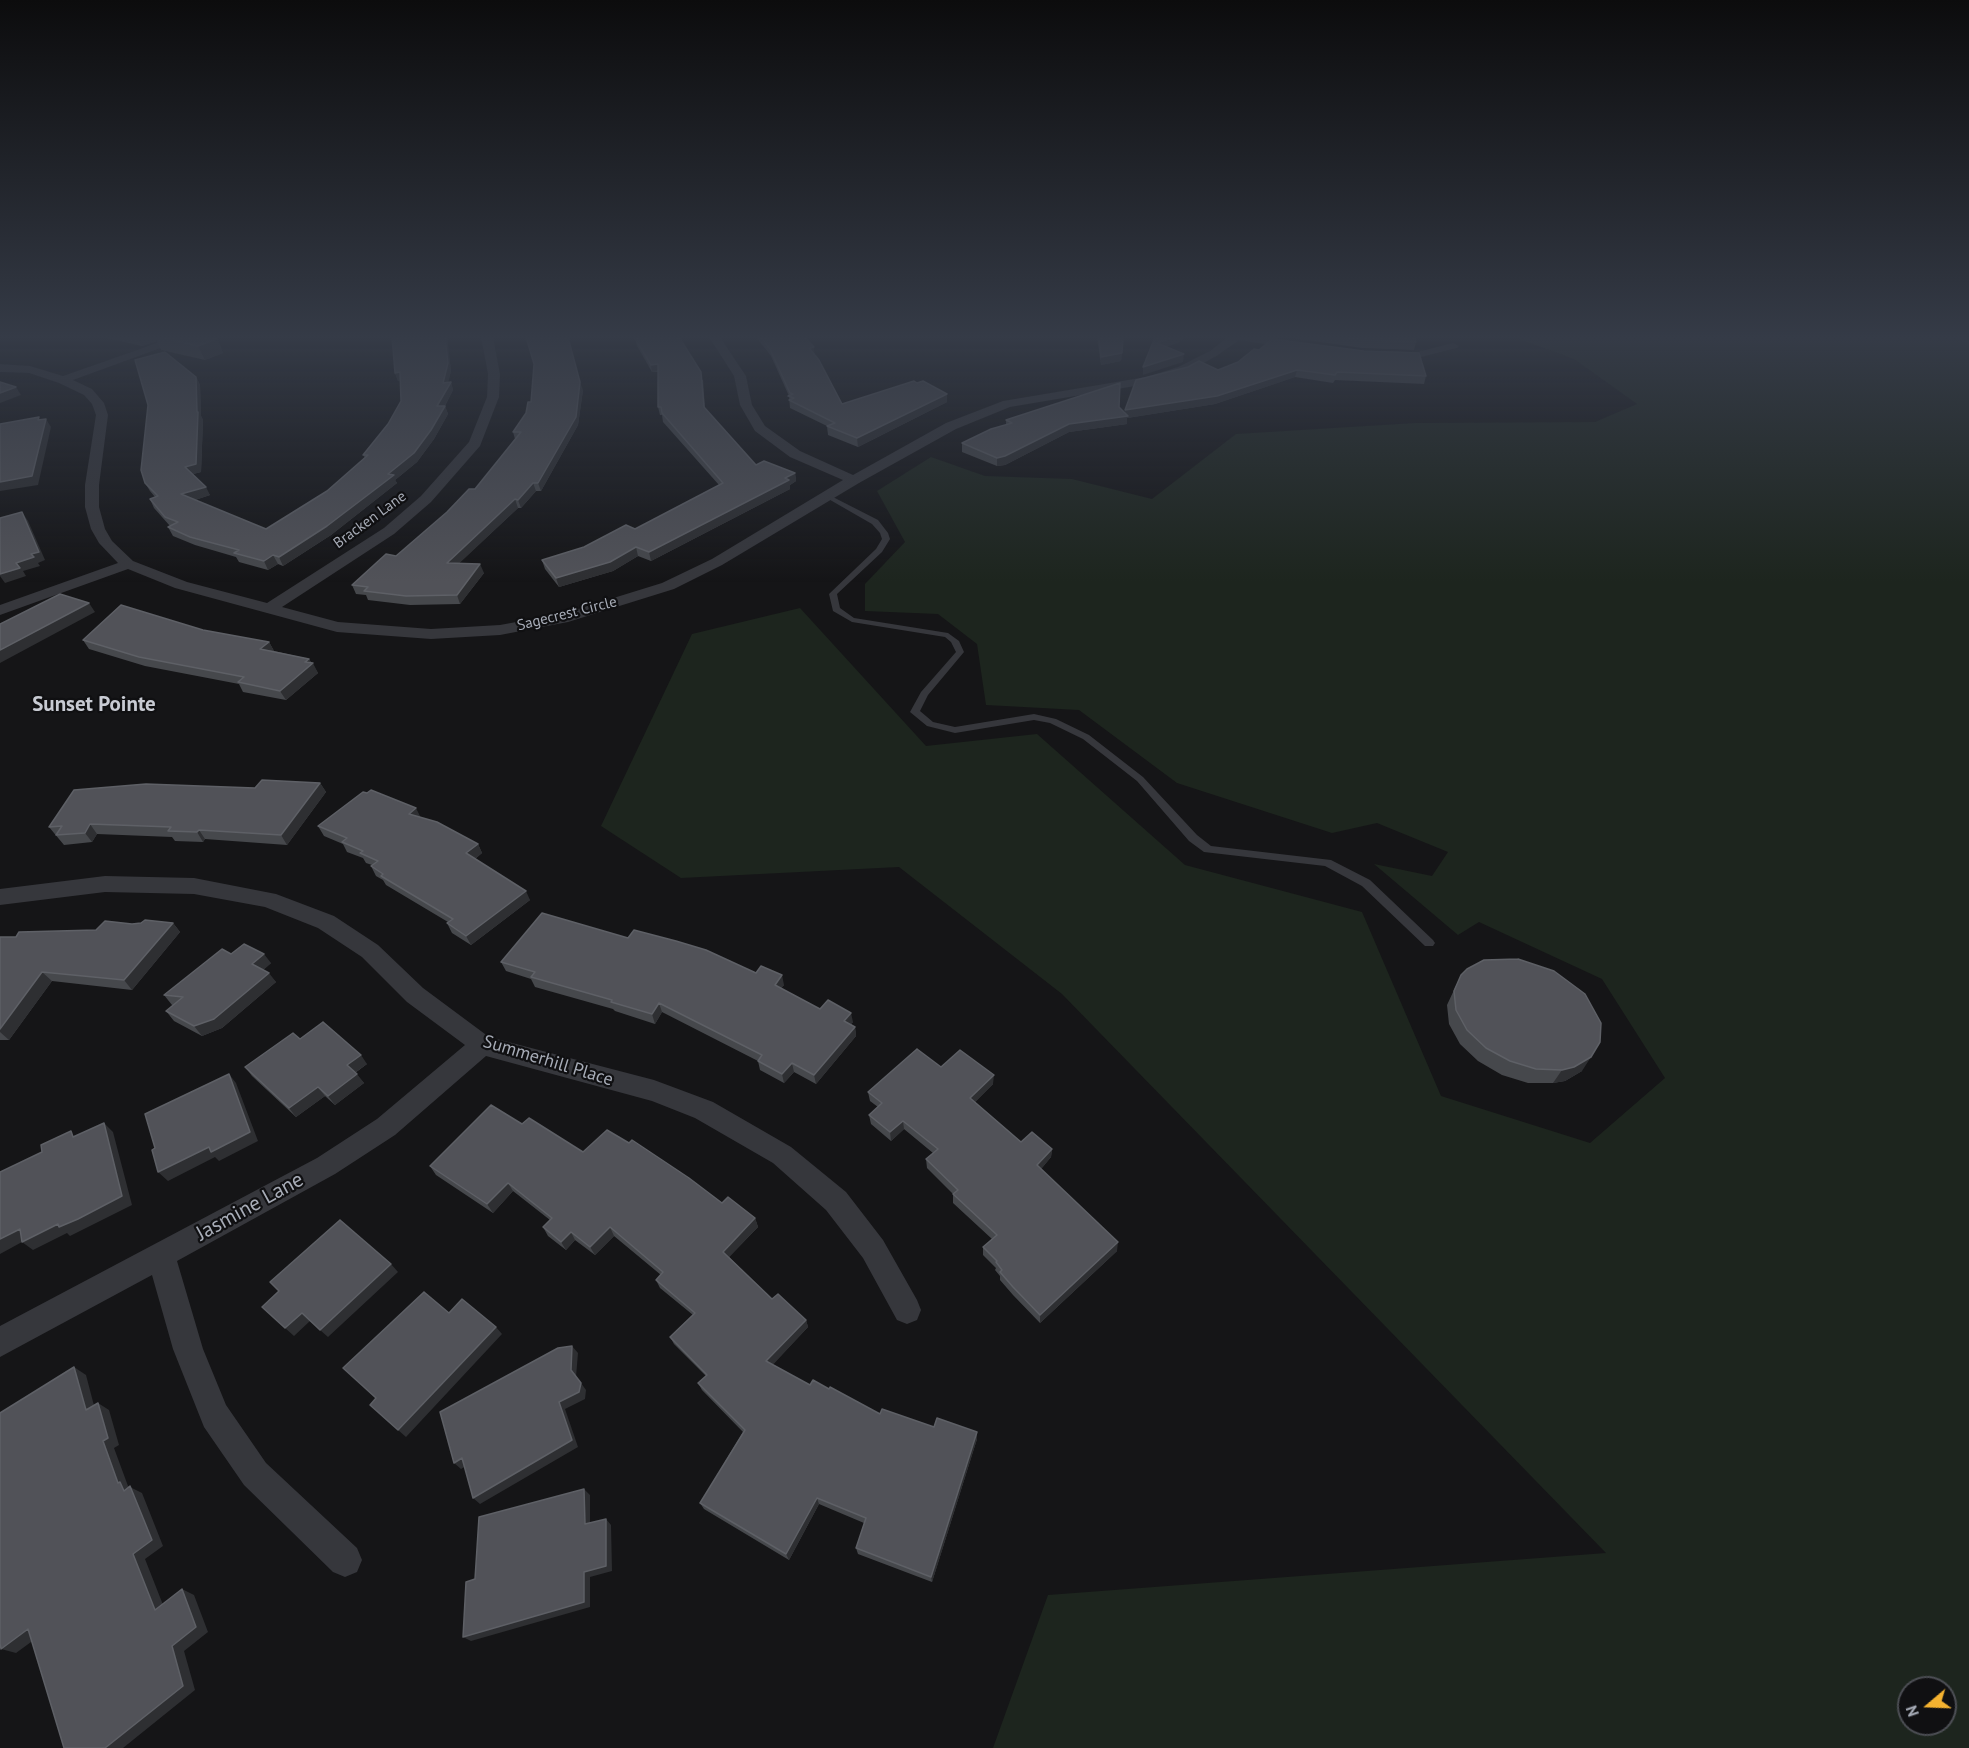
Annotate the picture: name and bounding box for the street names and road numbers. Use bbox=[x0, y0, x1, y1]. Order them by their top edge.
street label: Bracken Lane bbox=[330, 488, 410, 552]
street label: Sagecrest Circle bbox=[515, 593, 619, 635]
street label: Summerhill Place bbox=[480, 1031, 616, 1091]
street label: Jasmine Lane bbox=[192, 1167, 308, 1247]

